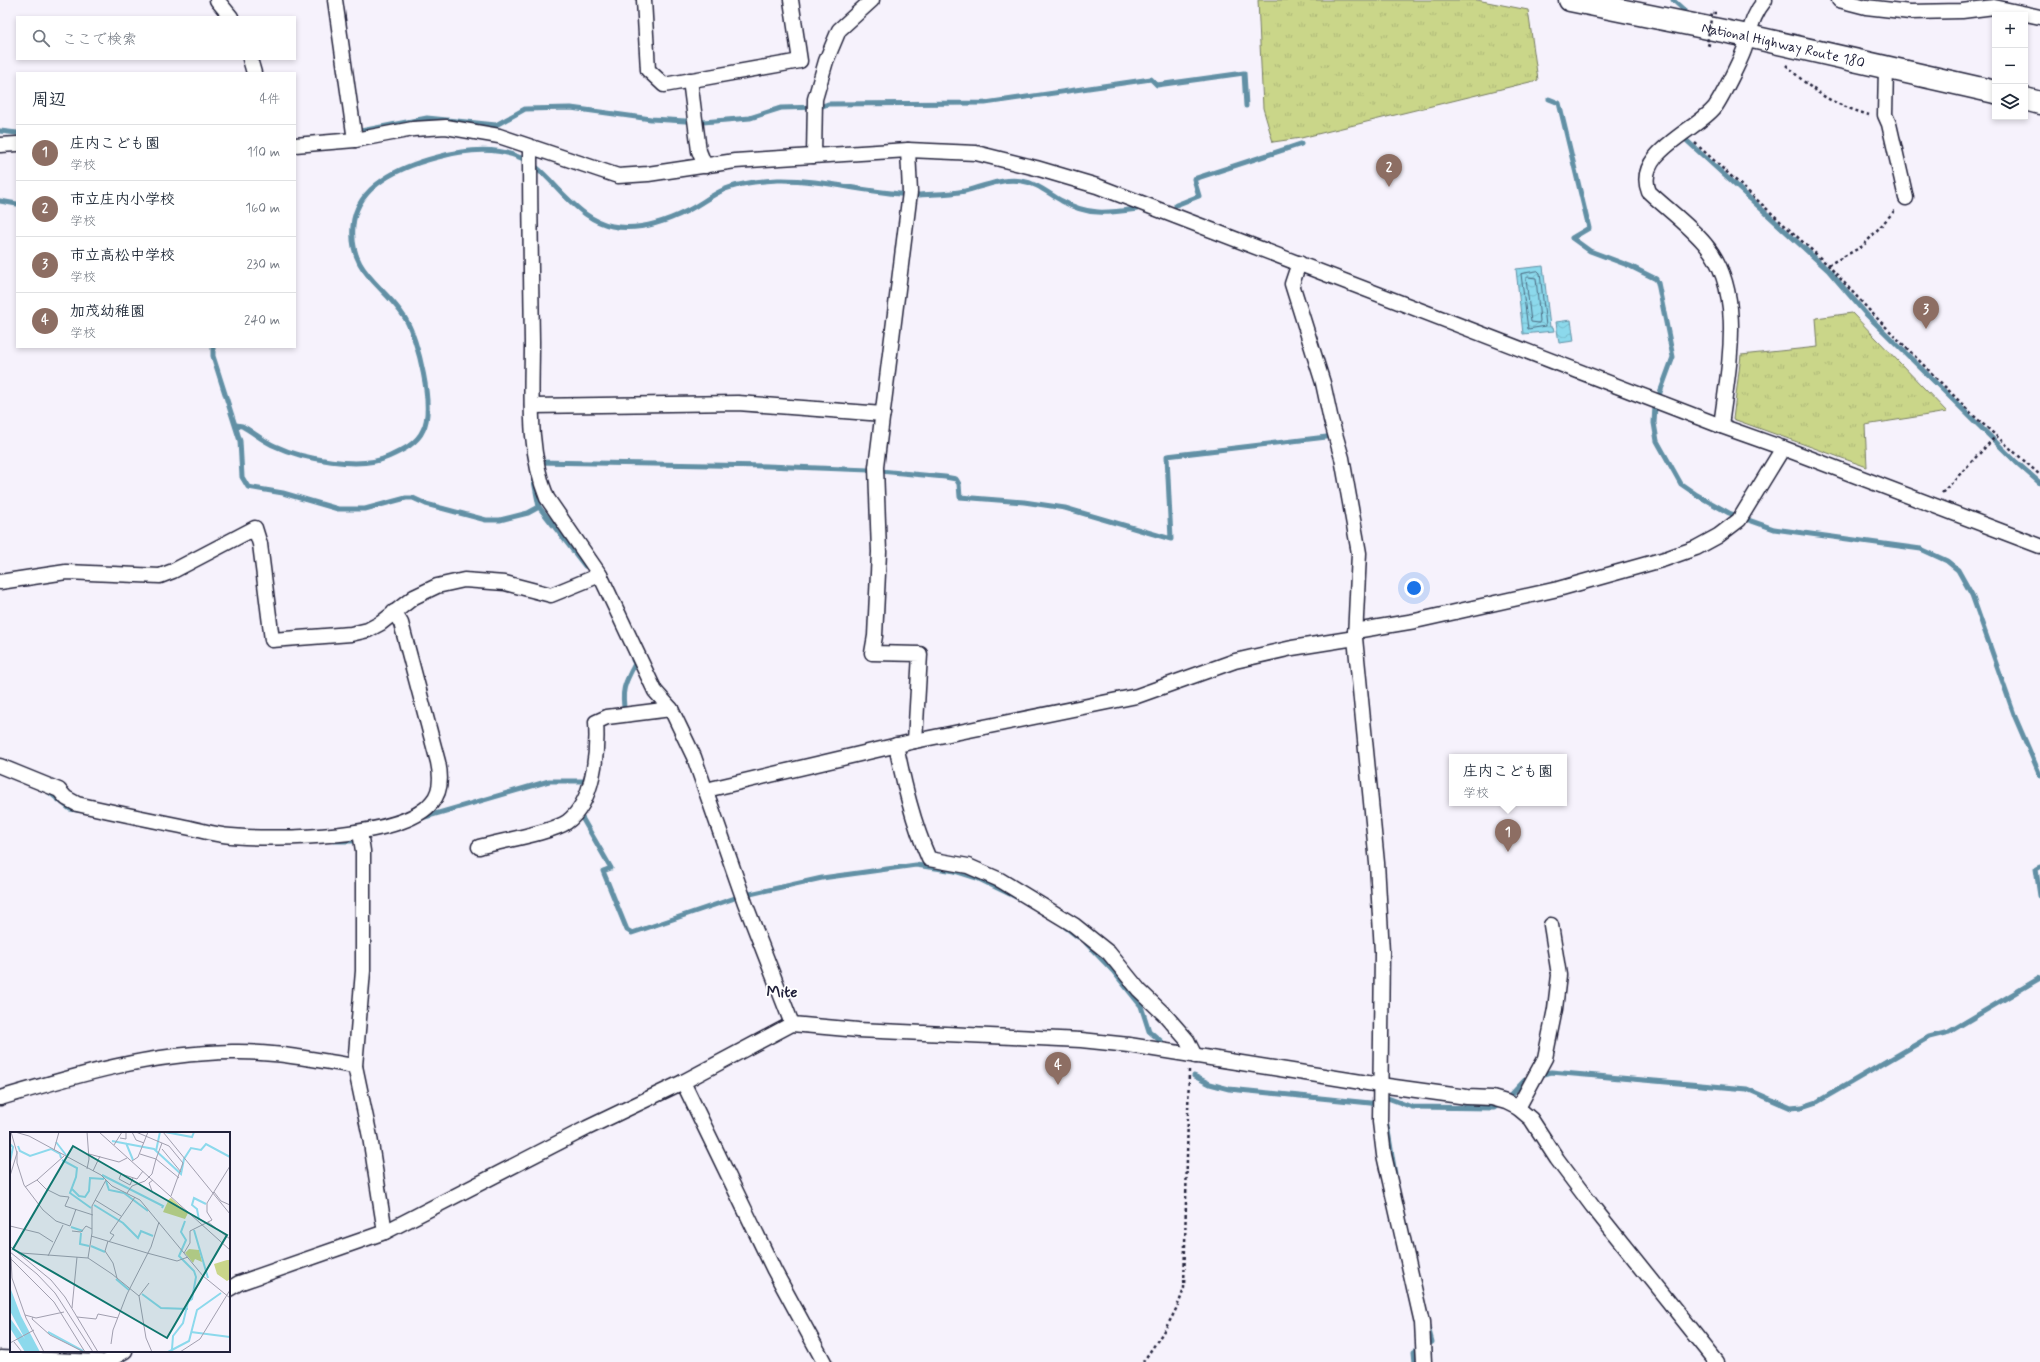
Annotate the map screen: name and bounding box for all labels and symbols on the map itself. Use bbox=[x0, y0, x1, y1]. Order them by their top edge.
street label: National Highway Route 180 bbox=[1700, 19, 1867, 72]
pin: 2 bbox=[1376, 154, 1402, 187]
pin: 3 bbox=[1913, 296, 1939, 329]
your location bbox=[1404, 578, 1424, 598]
pin: 1 bbox=[1495, 819, 1521, 852]
district label: Mite bbox=[767, 982, 797, 1003]
pin: 4 bbox=[1045, 1052, 1071, 1085]
inset map bbox=[10, 1132, 230, 1352]

